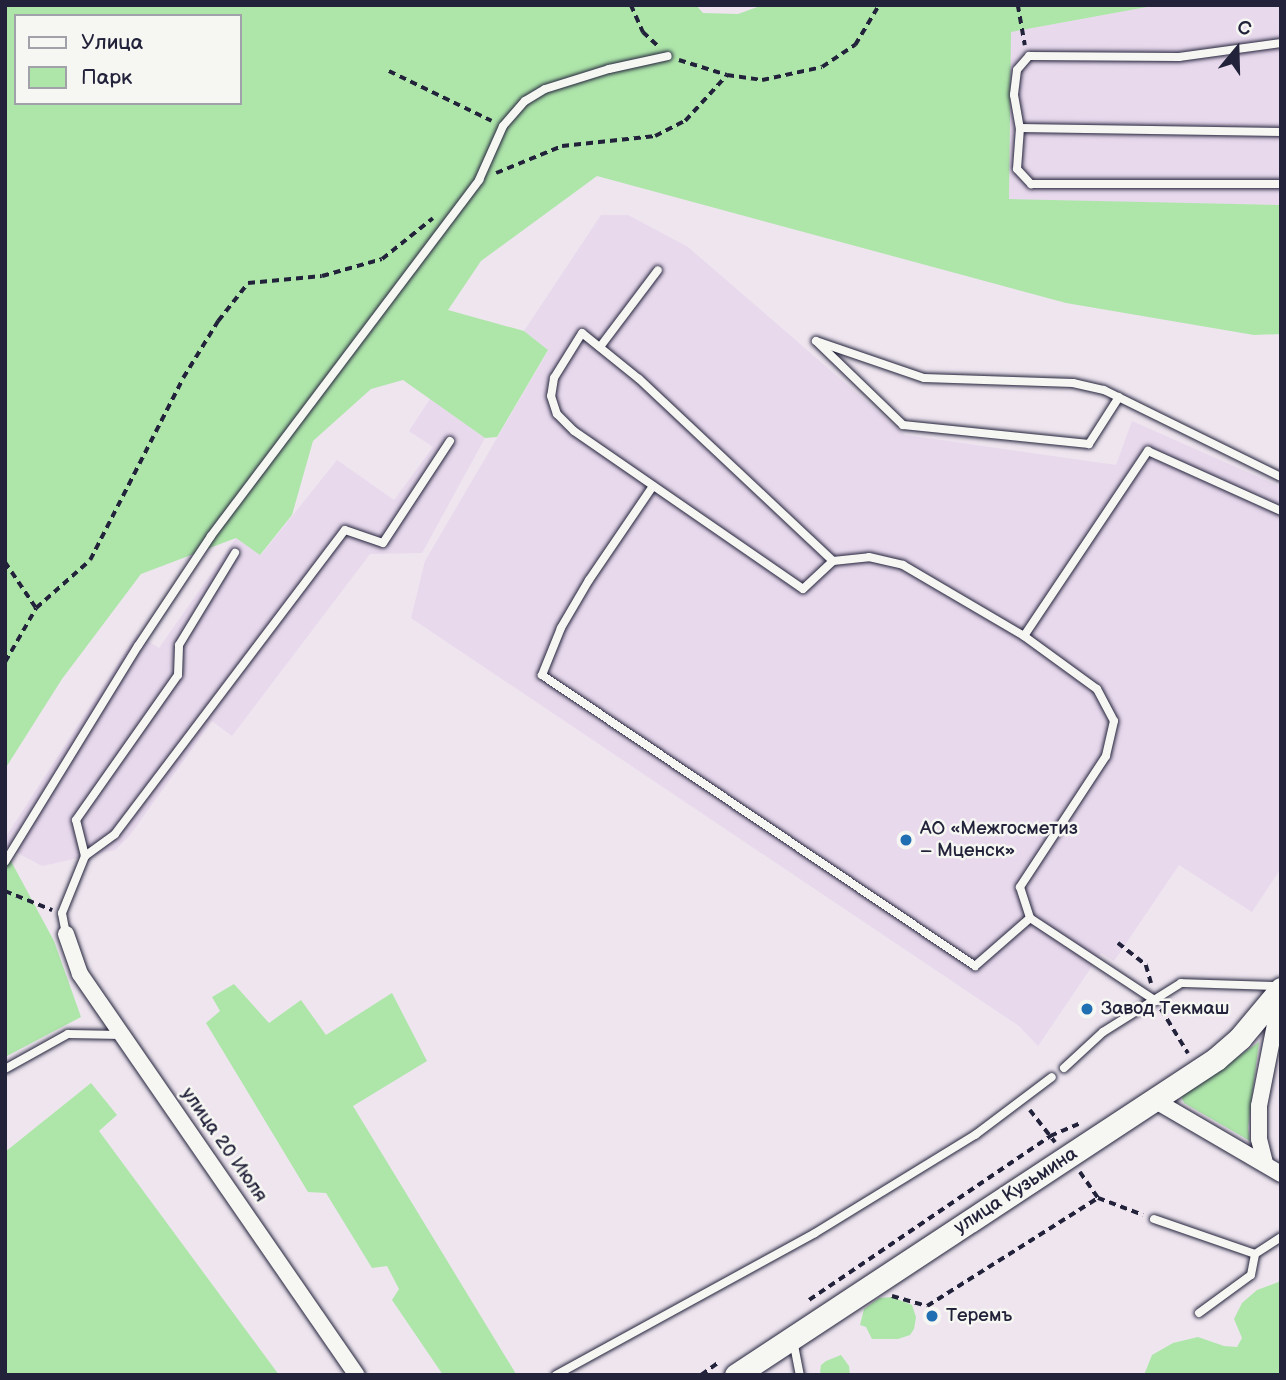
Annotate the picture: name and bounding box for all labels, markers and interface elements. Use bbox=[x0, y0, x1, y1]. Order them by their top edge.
legend bbox=[14, 14, 242, 105]
north arrow bbox=[1202, 14, 1272, 84]
text: С bbox=[1234, 16, 1254, 42]
text: Улица bbox=[81, 30, 143, 55]
text: Парк bbox=[81, 65, 132, 90]
place label: АО «Межгосметиз – Мценск» bbox=[920, 818, 1078, 862]
marker: АО «Межгосметиз – Мценск» bbox=[898, 832, 914, 848]
place label: Завод Текмаш bbox=[1101, 998, 1229, 1020]
marker: Завод Текмаш bbox=[1079, 1001, 1095, 1017]
street label: улица 20 Июля bbox=[176, 1083, 272, 1207]
street label: улица Кузьмина bbox=[950, 1143, 1082, 1239]
place label: Теремъ bbox=[946, 1305, 1012, 1327]
marker: Теремъ bbox=[924, 1308, 940, 1324]

